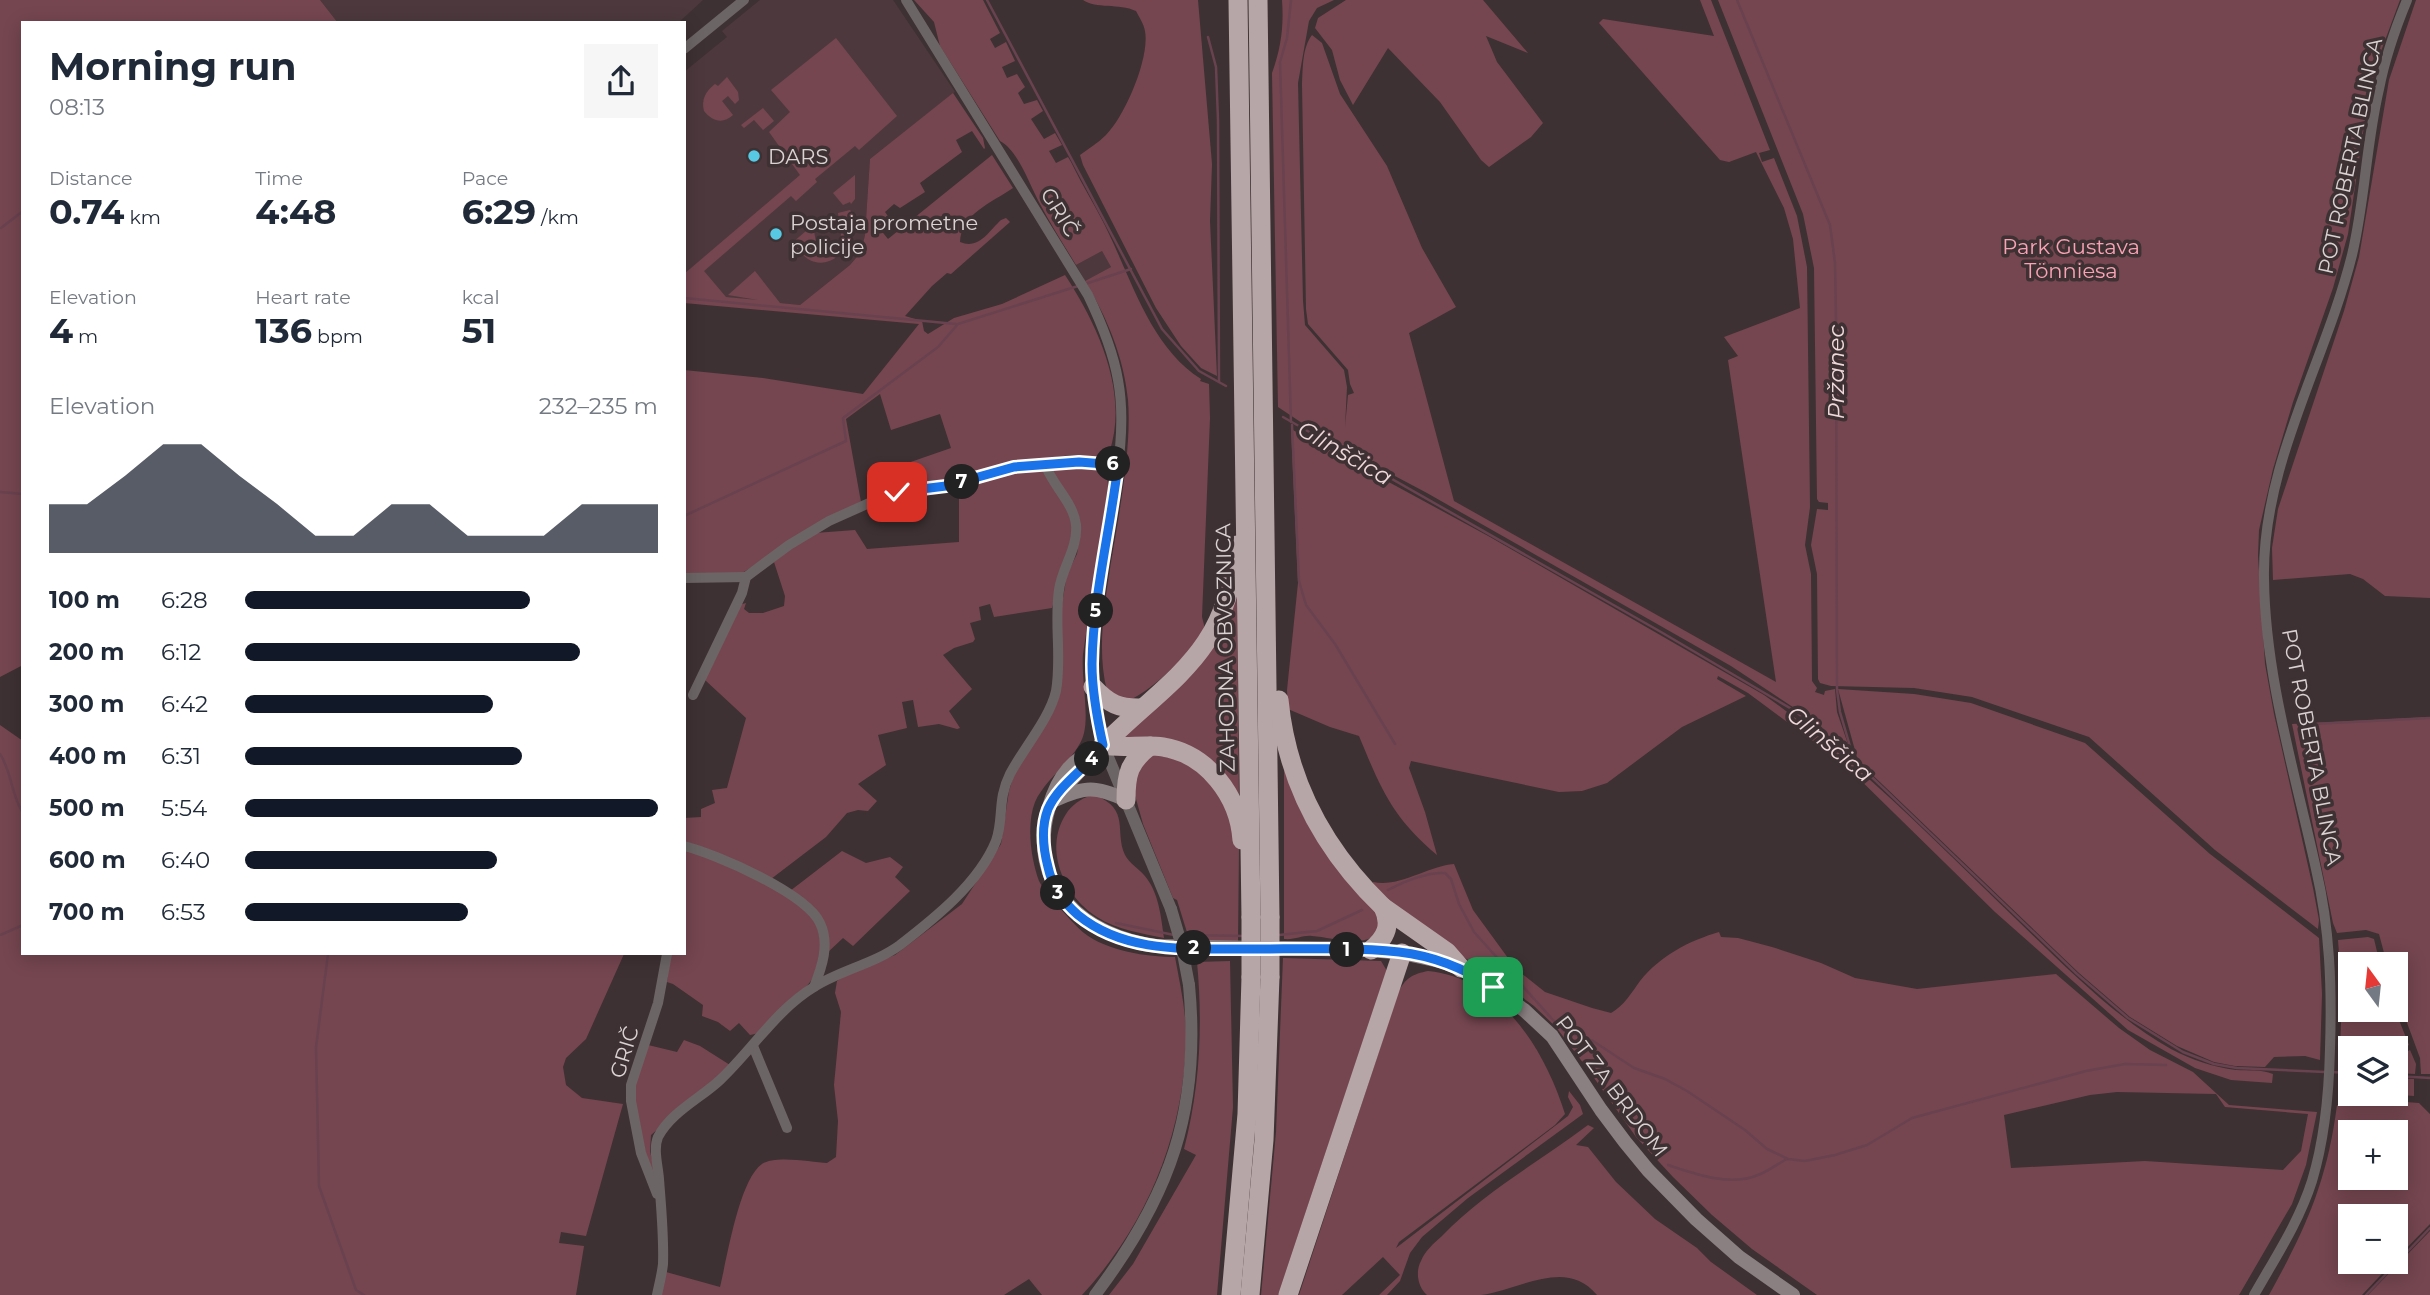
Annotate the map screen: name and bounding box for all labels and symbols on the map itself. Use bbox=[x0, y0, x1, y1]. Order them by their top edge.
street label: POT ROBERTA BLINCA bbox=[2313, 35, 2387, 276]
place label: DARS bbox=[768, 144, 828, 169]
marker: DARS bbox=[746, 148, 762, 164]
street label: GRIČ bbox=[1035, 183, 1085, 241]
place label: Postaja prometne policije bbox=[790, 210, 978, 259]
marker: Postaja prometne policije bbox=[768, 226, 784, 242]
park label: Park Gustava Tönniesa bbox=[2002, 234, 2140, 283]
water label: Pržanec bbox=[1822, 325, 1850, 419]
water label: Glinščica bbox=[1293, 415, 1397, 491]
pin: 6 bbox=[1096, 447, 1130, 482]
pin bbox=[867, 462, 927, 522]
pin: 7 bbox=[944, 464, 979, 500]
street label: ZAHODNA OBVOZNICA bbox=[1210, 522, 1240, 773]
pin: 5 bbox=[1078, 594, 1114, 628]
street label: POT ROBERTA BLINCA bbox=[2277, 626, 2347, 868]
water label: Glinščica bbox=[1781, 700, 1879, 788]
pin: 4 bbox=[1074, 742, 1110, 776]
pin: 3 bbox=[1040, 876, 1076, 910]
pin: 2 bbox=[1176, 930, 1212, 965]
pin: 1 bbox=[1330, 932, 1364, 968]
north arrow bbox=[2338, 952, 2408, 1022]
pin bbox=[1463, 957, 1523, 1017]
street label: POT ZA BRDOM bbox=[1551, 1010, 1673, 1162]
street label: GRIČ bbox=[604, 1023, 644, 1081]

